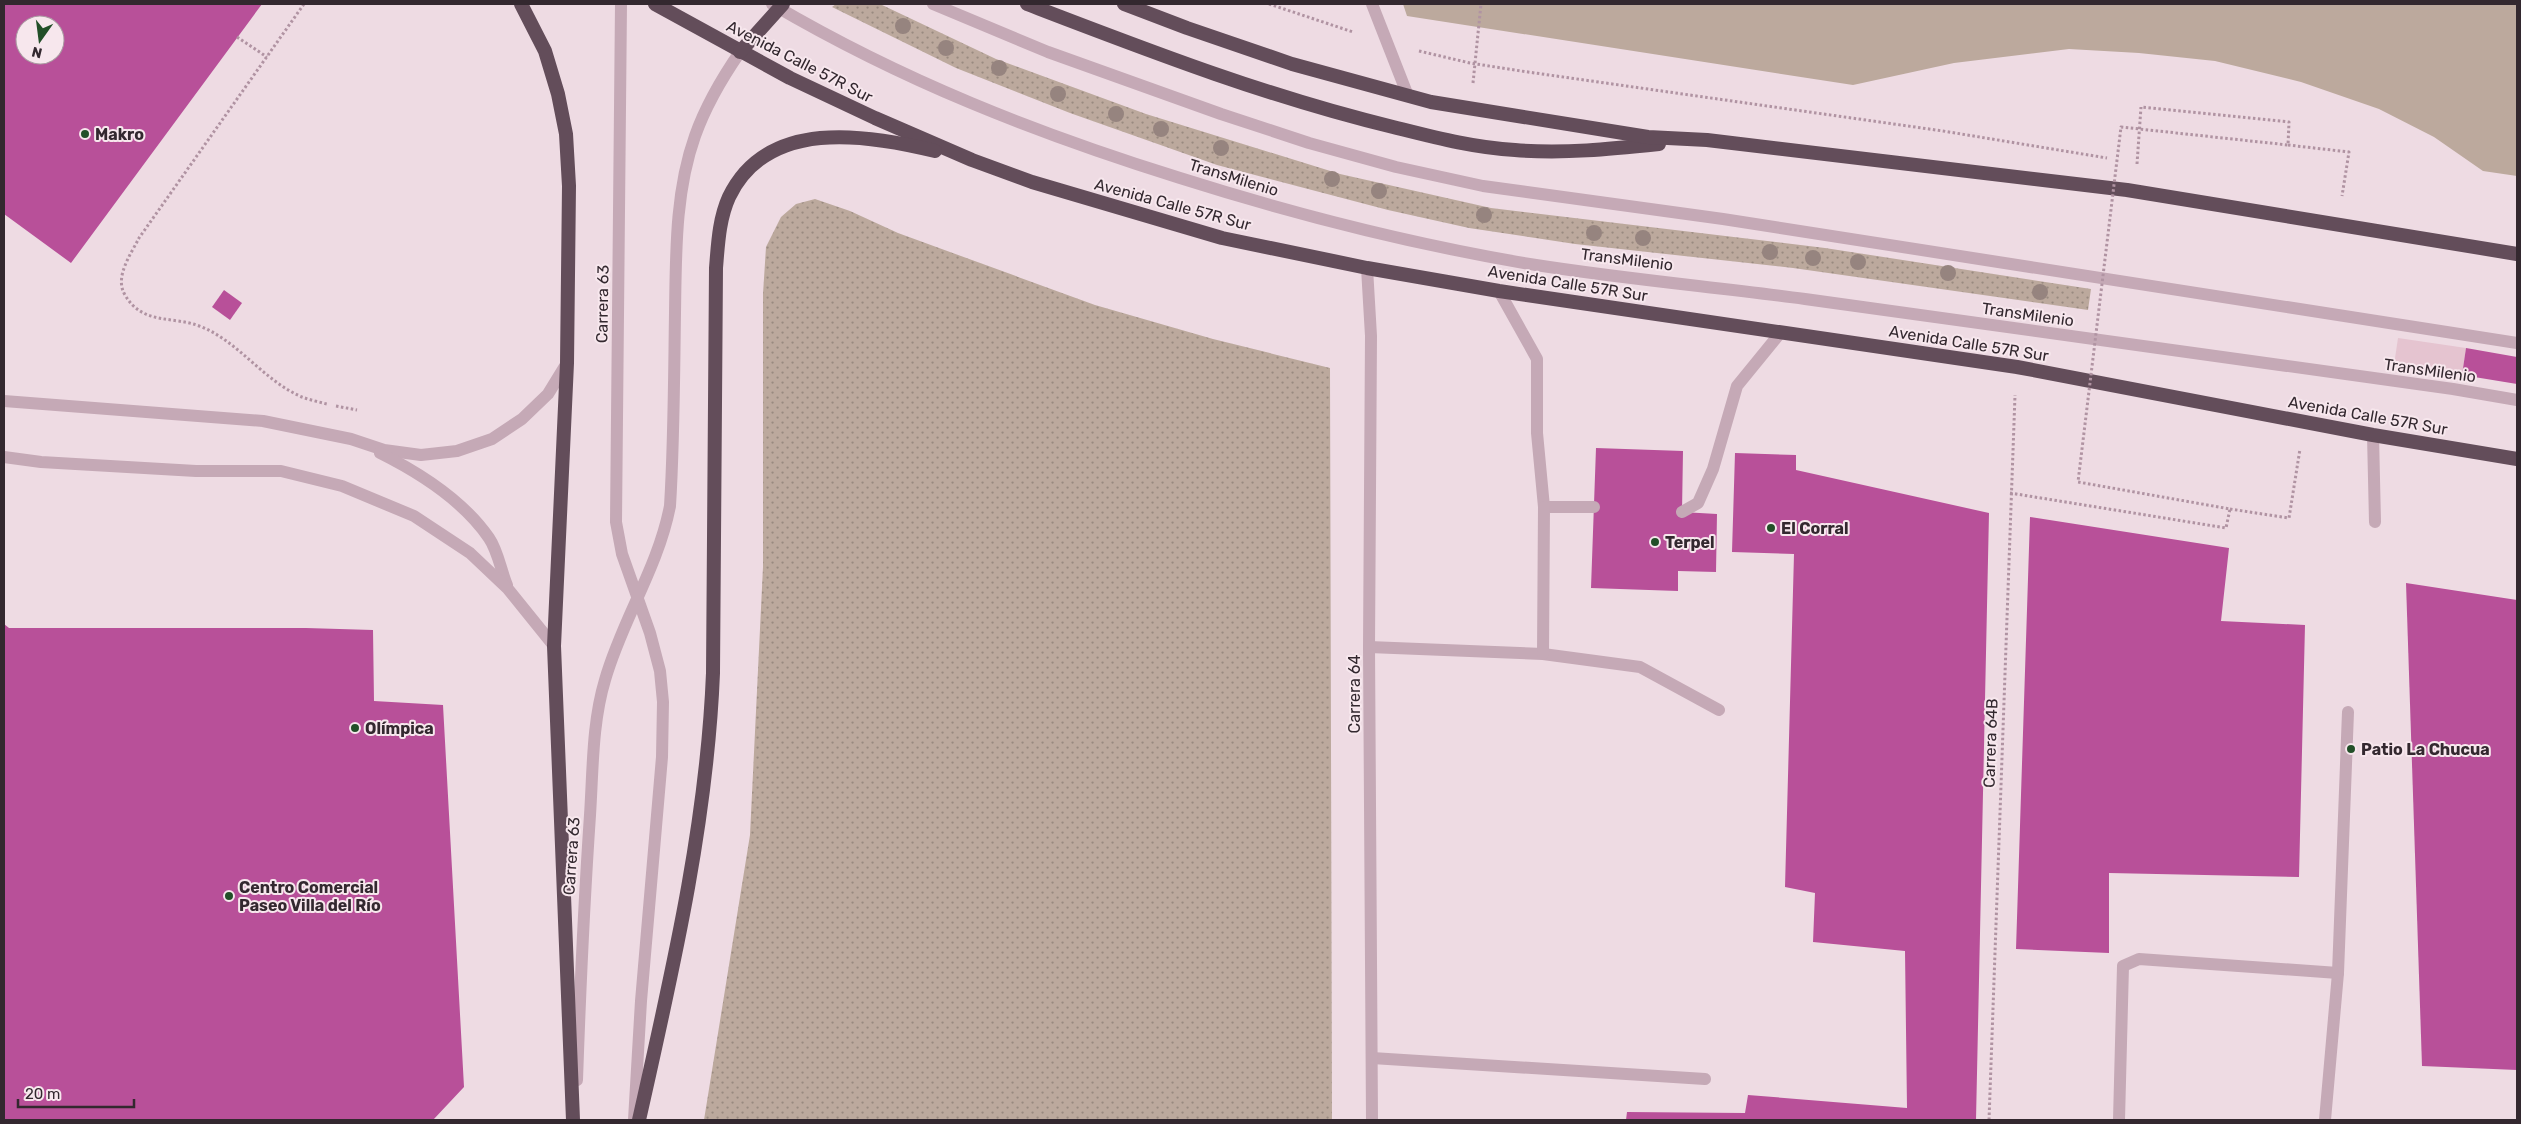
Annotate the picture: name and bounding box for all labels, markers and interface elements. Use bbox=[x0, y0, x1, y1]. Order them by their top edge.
north arrow bbox=[15, 15, 65, 65]
street label: Avenida Calle 57R Sur bbox=[724, 16, 876, 107]
text: N bbox=[30, 43, 44, 62]
place label: Makro bbox=[95, 125, 144, 144]
marker: Makro bbox=[79, 128, 91, 140]
street label: TransMilenio bbox=[1187, 155, 1281, 200]
street label: Avenida Calle 57R Sur bbox=[1092, 174, 1253, 235]
street label: TransMilenio bbox=[1580, 244, 1674, 275]
street label: Avenida Calle 57R Sur bbox=[1487, 261, 1649, 306]
street label: Carrera 63 bbox=[592, 265, 613, 343]
street label: TransMilenio bbox=[1981, 299, 2075, 330]
street label: Avenida Calle 57R Sur bbox=[1888, 321, 2050, 366]
street label: TransMilenio bbox=[2383, 355, 2477, 386]
street label: Avenida Calle 57R Sur bbox=[2287, 392, 2449, 439]
place label: El Corral bbox=[1781, 519, 1849, 538]
marker: El Corral bbox=[1765, 522, 1777, 534]
place label: Terpel bbox=[1665, 533, 1715, 552]
marker: Terpel bbox=[1649, 536, 1661, 548]
street label: Carrera 64 bbox=[1345, 655, 1364, 733]
street label: Carrera 64B bbox=[1979, 698, 2002, 788]
place label: Olímpica bbox=[365, 719, 434, 738]
marker: Olímpica bbox=[349, 722, 361, 734]
place label: Patio La Chucua bbox=[2361, 740, 2490, 759]
marker: Patio La Chucua bbox=[2345, 743, 2357, 755]
street label: Carrera 63 bbox=[559, 816, 584, 896]
place label: Centro Comercial Paseo Villa del Río bbox=[239, 878, 381, 915]
marker: Centro Comercial Paseo Villa del Río bbox=[223, 890, 235, 902]
scale bar bbox=[18, 1076, 134, 1108]
text: 20 m bbox=[25, 1085, 60, 1103]

